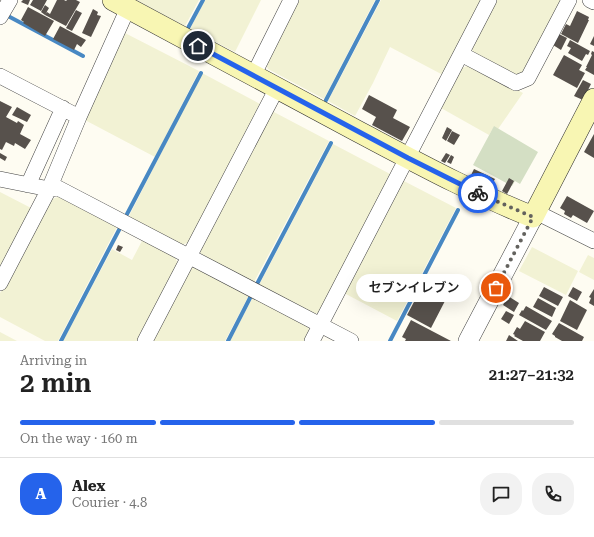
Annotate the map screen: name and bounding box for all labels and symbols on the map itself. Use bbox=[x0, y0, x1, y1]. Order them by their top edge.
pin bbox=[181, 29, 215, 63]
courier bbox=[458, 173, 498, 213]
pin bbox=[479, 271, 513, 305]
callout: セブンイレブン bbox=[356, 274, 472, 302]

